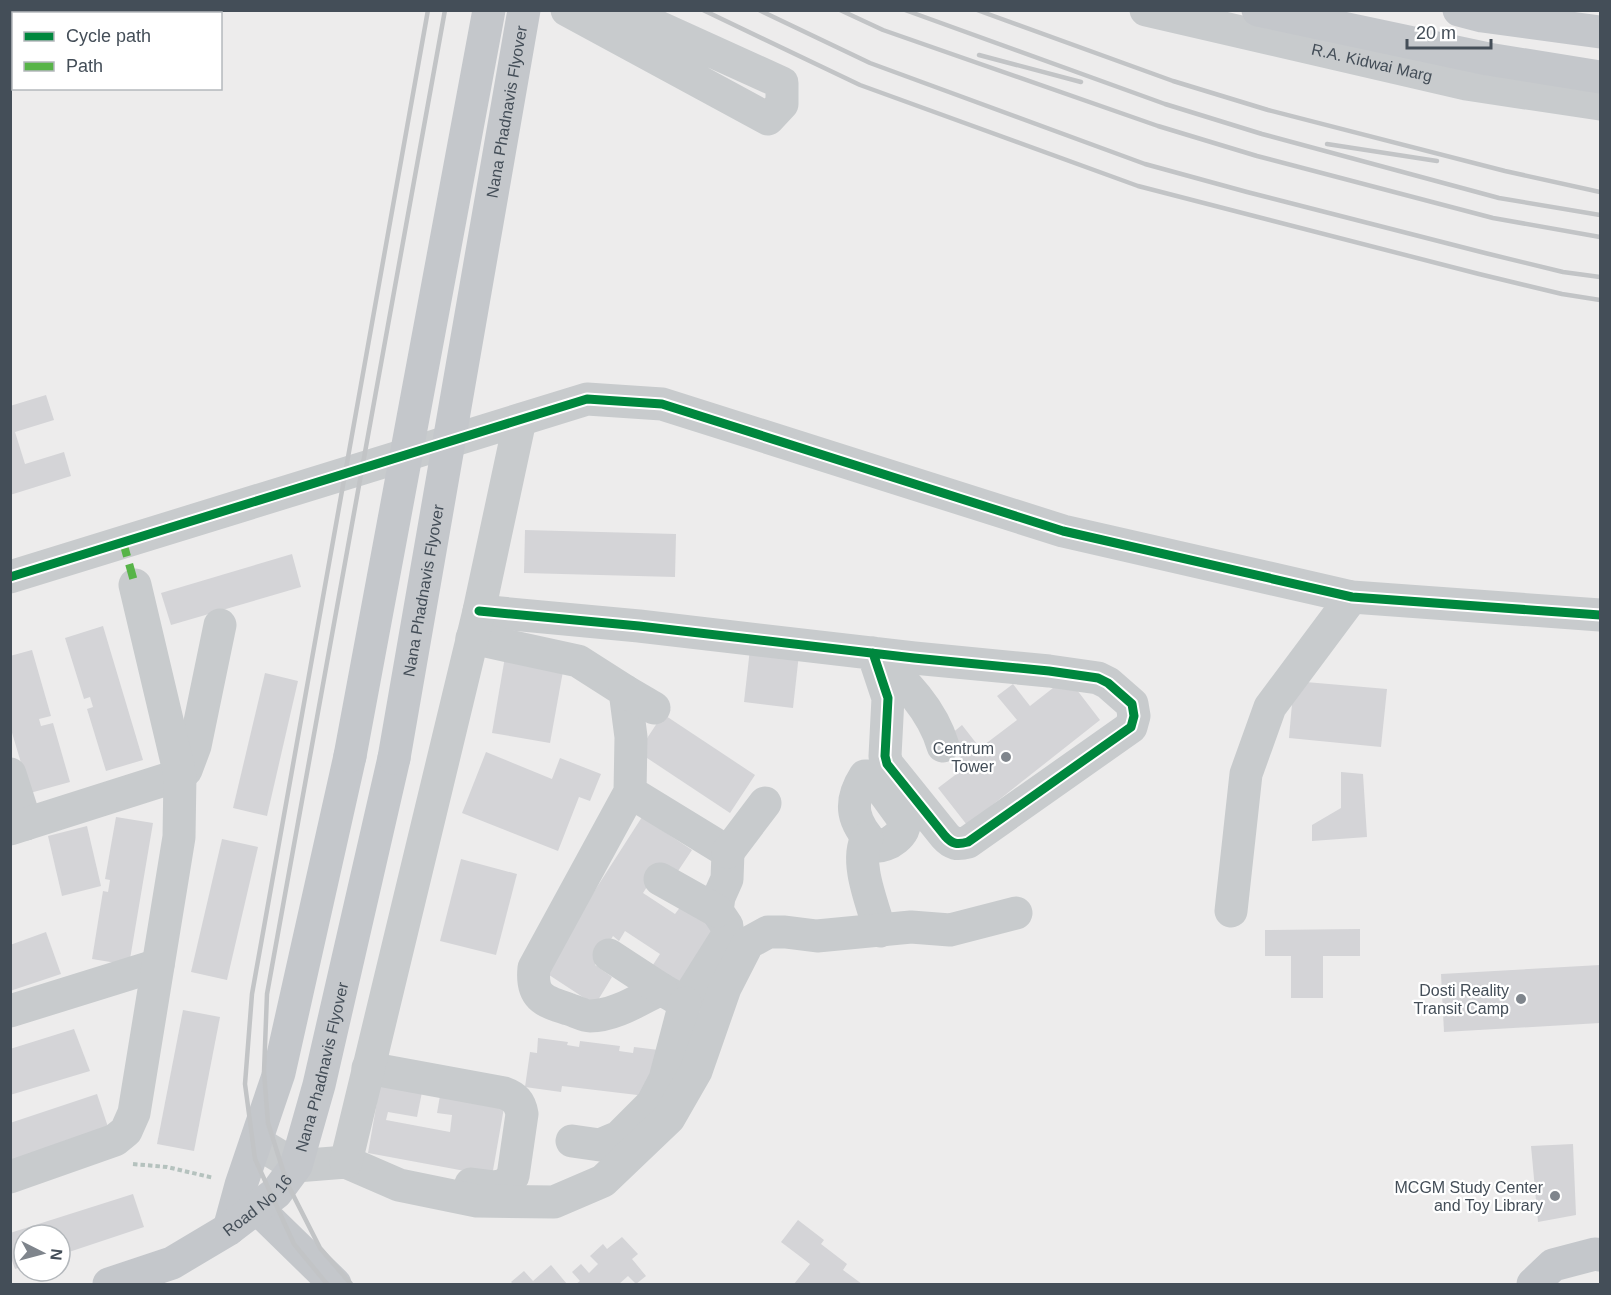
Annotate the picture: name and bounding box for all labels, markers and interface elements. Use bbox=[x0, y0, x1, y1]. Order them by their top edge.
legend bbox=[12, 12, 222, 90]
scale bar bbox=[1407, 12, 1491, 50]
text: 20 m bbox=[1416, 23, 1456, 43]
street label: Nana Phadnavis Flyover bbox=[483, 24, 530, 199]
text: Cycle path bbox=[66, 26, 151, 46]
street label: R.A. Kidwai Marg bbox=[1310, 40, 1434, 84]
text: Path bbox=[66, 56, 103, 76]
street label: Nana Phadnavis Flyover bbox=[400, 502, 447, 678]
place label: Centrum Tower bbox=[933, 740, 995, 775]
marker: Centrum Tower bbox=[999, 750, 1013, 764]
street label: Nana Phadnavis Flyover bbox=[292, 980, 351, 1154]
place label: Dosti Reality Transit Camp bbox=[1414, 982, 1509, 1017]
marker: Dosti Reality Transit Camp bbox=[1514, 992, 1528, 1006]
street label: Road No 16 bbox=[219, 1171, 295, 1239]
place label: MCGM Study Center and Toy Library bbox=[1395, 1179, 1544, 1214]
marker: MCGM Study Center and Toy Library bbox=[1548, 1189, 1562, 1203]
north arrow bbox=[12, 1223, 72, 1283]
text: N bbox=[47, 1248, 65, 1261]

